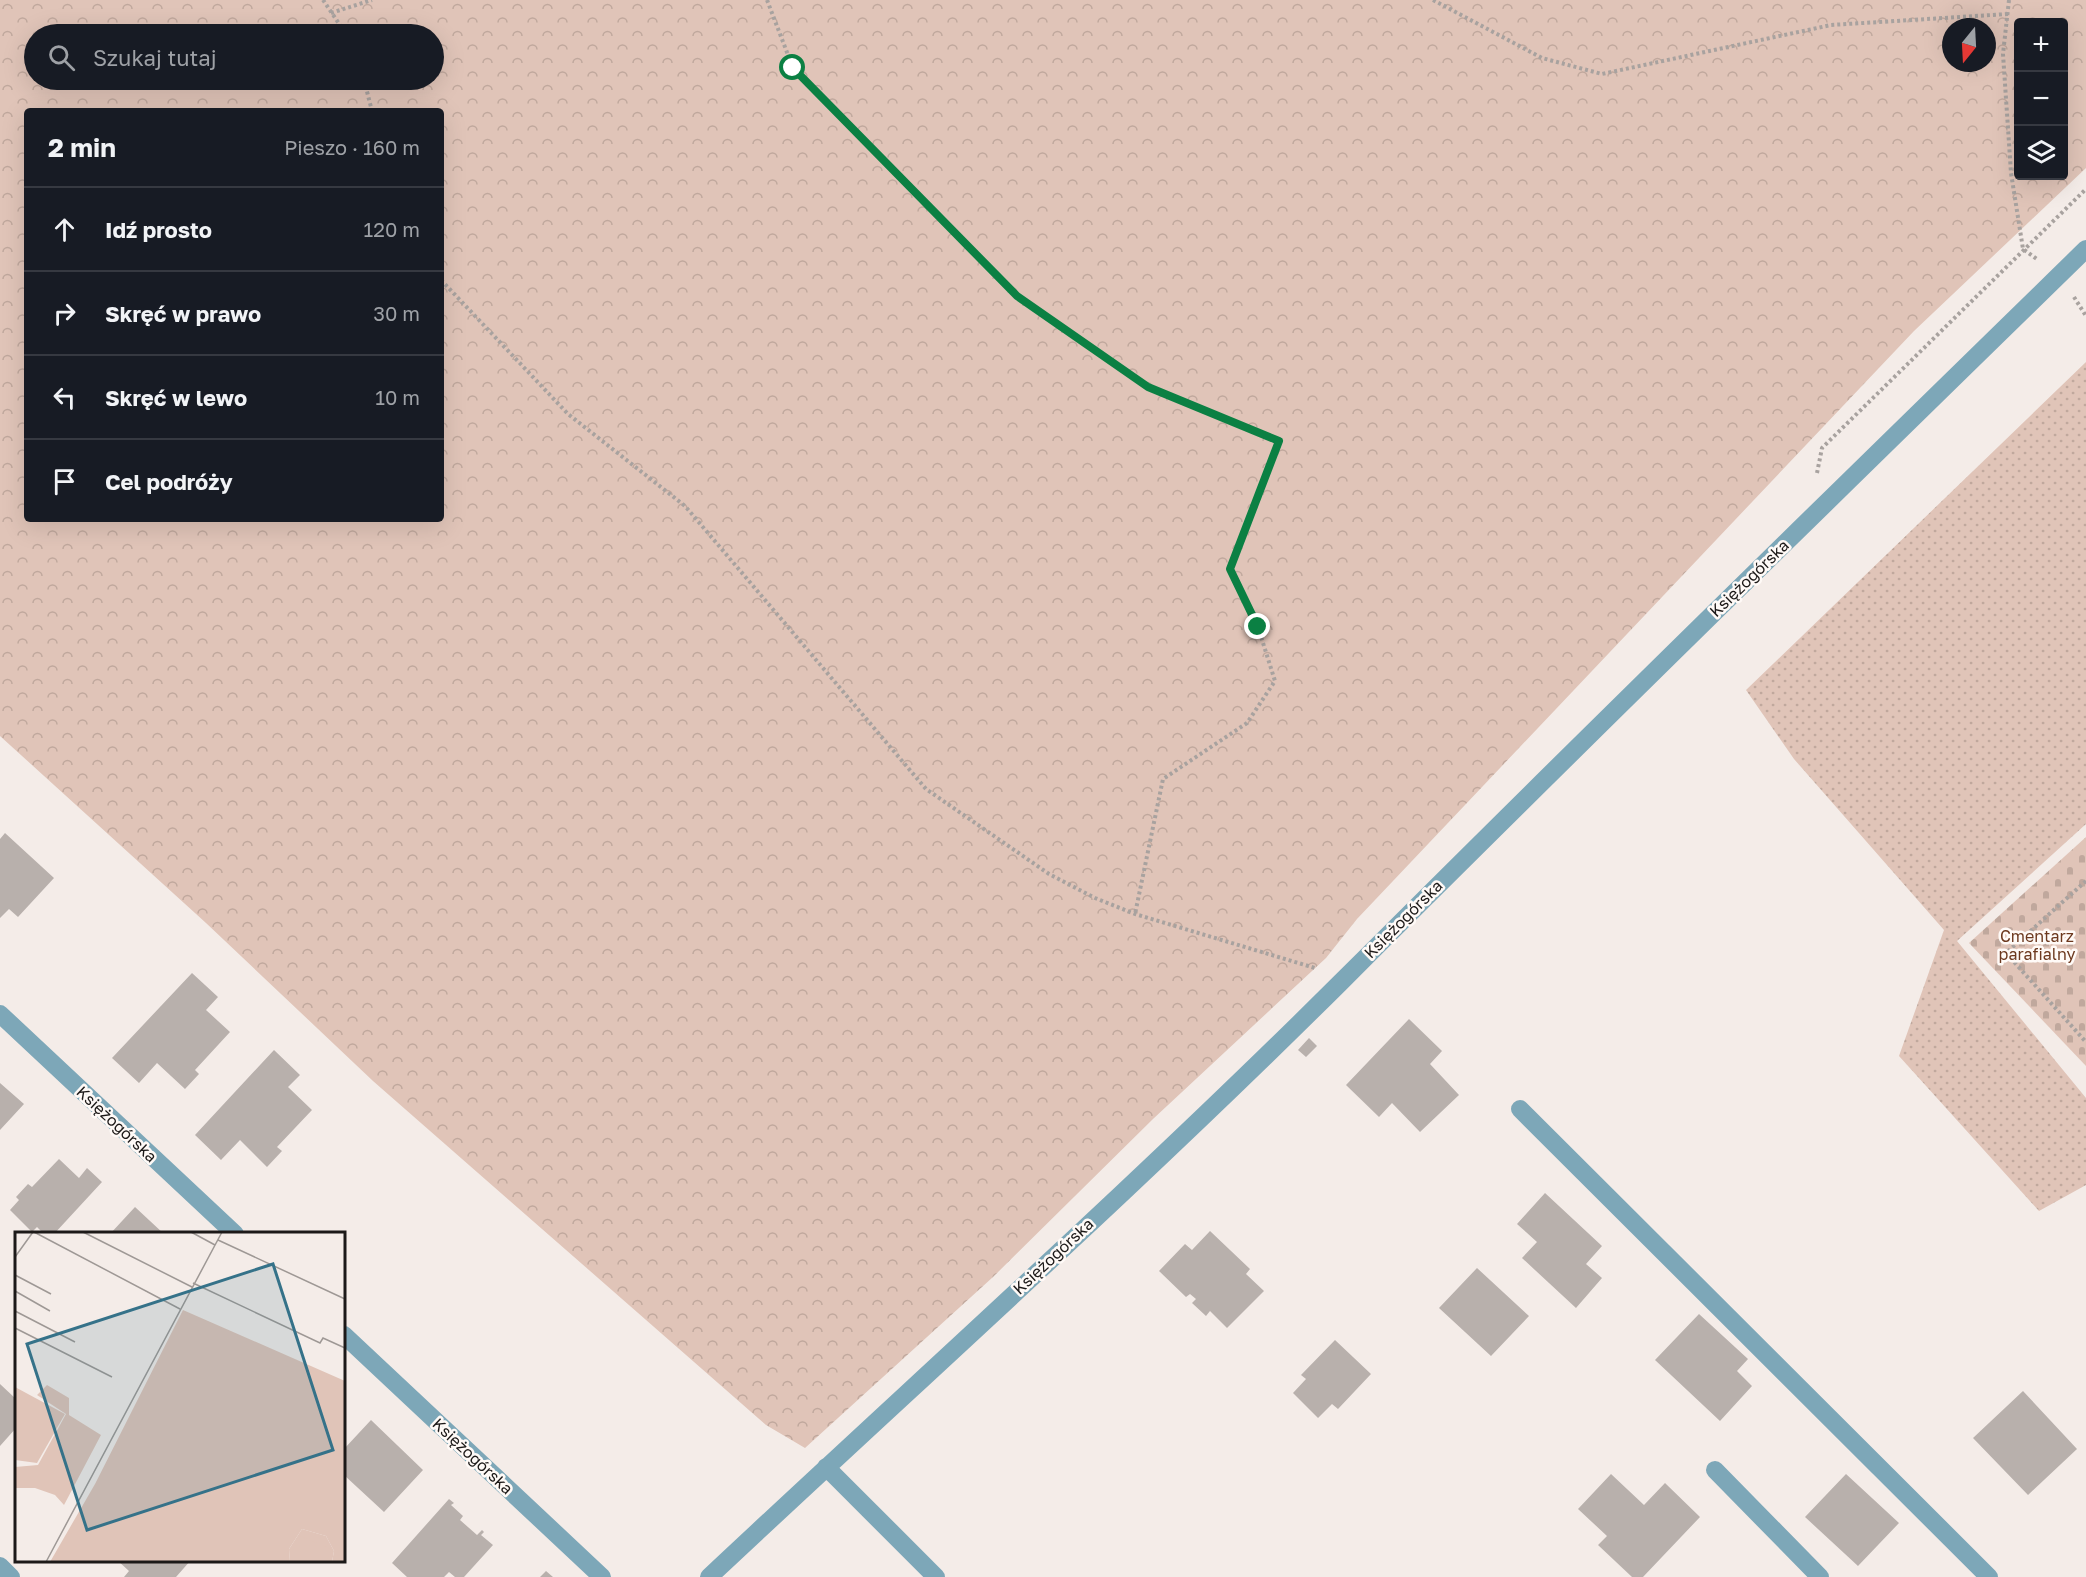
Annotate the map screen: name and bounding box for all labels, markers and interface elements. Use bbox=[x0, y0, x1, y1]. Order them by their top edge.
north arrow bbox=[1942, 18, 1996, 72]
map controls bbox=[2014, 18, 2068, 180]
button: + bbox=[2014, 18, 2068, 72]
search box bbox=[24, 24, 444, 90]
icon: search bbox=[45, 41, 78, 74]
text: Szukaj tutaj bbox=[93, 44, 217, 71]
route start bbox=[779, 54, 805, 80]
button: − bbox=[2014, 72, 2068, 126]
button: layers bbox=[2014, 126, 2068, 180]
text: 2 min bbox=[48, 132, 116, 163]
text: Pieszo · 160 m bbox=[284, 135, 420, 159]
icon: ahead bbox=[48, 213, 81, 246]
text: Idź prosto bbox=[105, 216, 212, 243]
text: 120 m bbox=[364, 217, 420, 241]
icon: right bbox=[48, 297, 81, 330]
text: Skręć w prawo bbox=[105, 300, 261, 327]
text: 30 m bbox=[373, 301, 420, 325]
icon: left bbox=[48, 381, 81, 414]
text: Skręć w lewo bbox=[105, 384, 247, 411]
text: 10 m bbox=[375, 385, 420, 409]
icon: arrive bbox=[48, 465, 81, 498]
text: Cel podróży bbox=[105, 468, 233, 495]
street label: Księżogórska bbox=[1705, 535, 1793, 621]
route end bbox=[1244, 613, 1270, 639]
street label: Księżogórska bbox=[1360, 876, 1446, 962]
park label: Cmentarz parafialny bbox=[1999, 926, 2075, 964]
street label: Księżogórska bbox=[73, 1082, 161, 1166]
street label: Księżogórska bbox=[1009, 1214, 1097, 1298]
inset map bbox=[15, 1232, 345, 1562]
street label: Księżogórska bbox=[429, 1414, 517, 1498]

